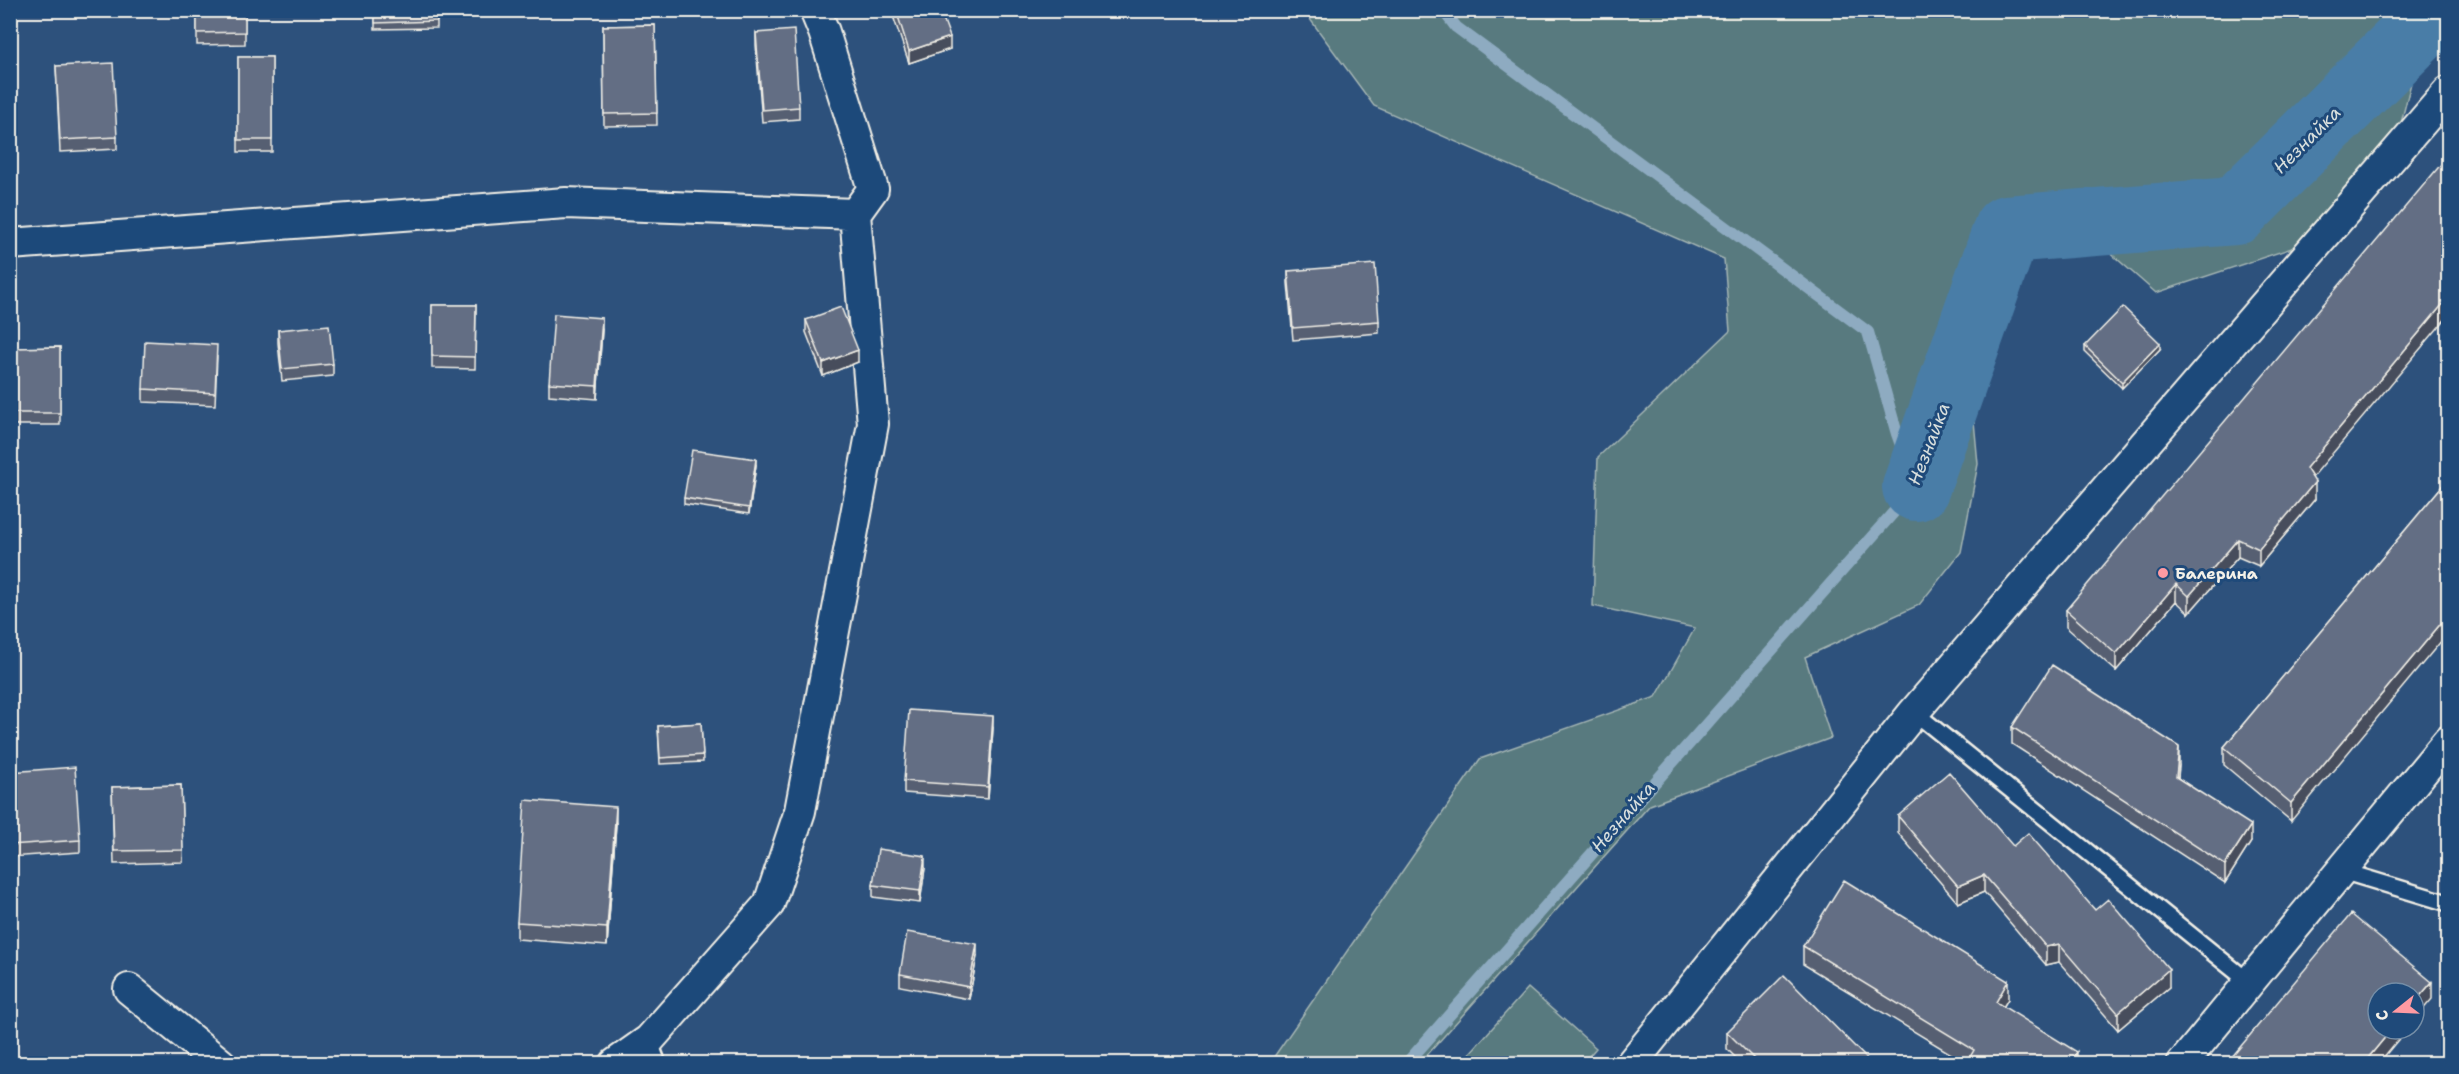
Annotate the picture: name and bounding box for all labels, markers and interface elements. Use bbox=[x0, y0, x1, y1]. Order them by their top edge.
water label: Незнайка bbox=[2268, 101, 2346, 179]
water label: Незнайка bbox=[1902, 399, 1956, 489]
place label: Балерина bbox=[2175, 563, 2258, 584]
marker: Балерина bbox=[2156, 566, 2170, 580]
water label: Незнайка bbox=[1586, 777, 1660, 857]
north arrow bbox=[2366, 981, 2426, 1041]
text: С bbox=[2371, 1007, 2394, 1023]

